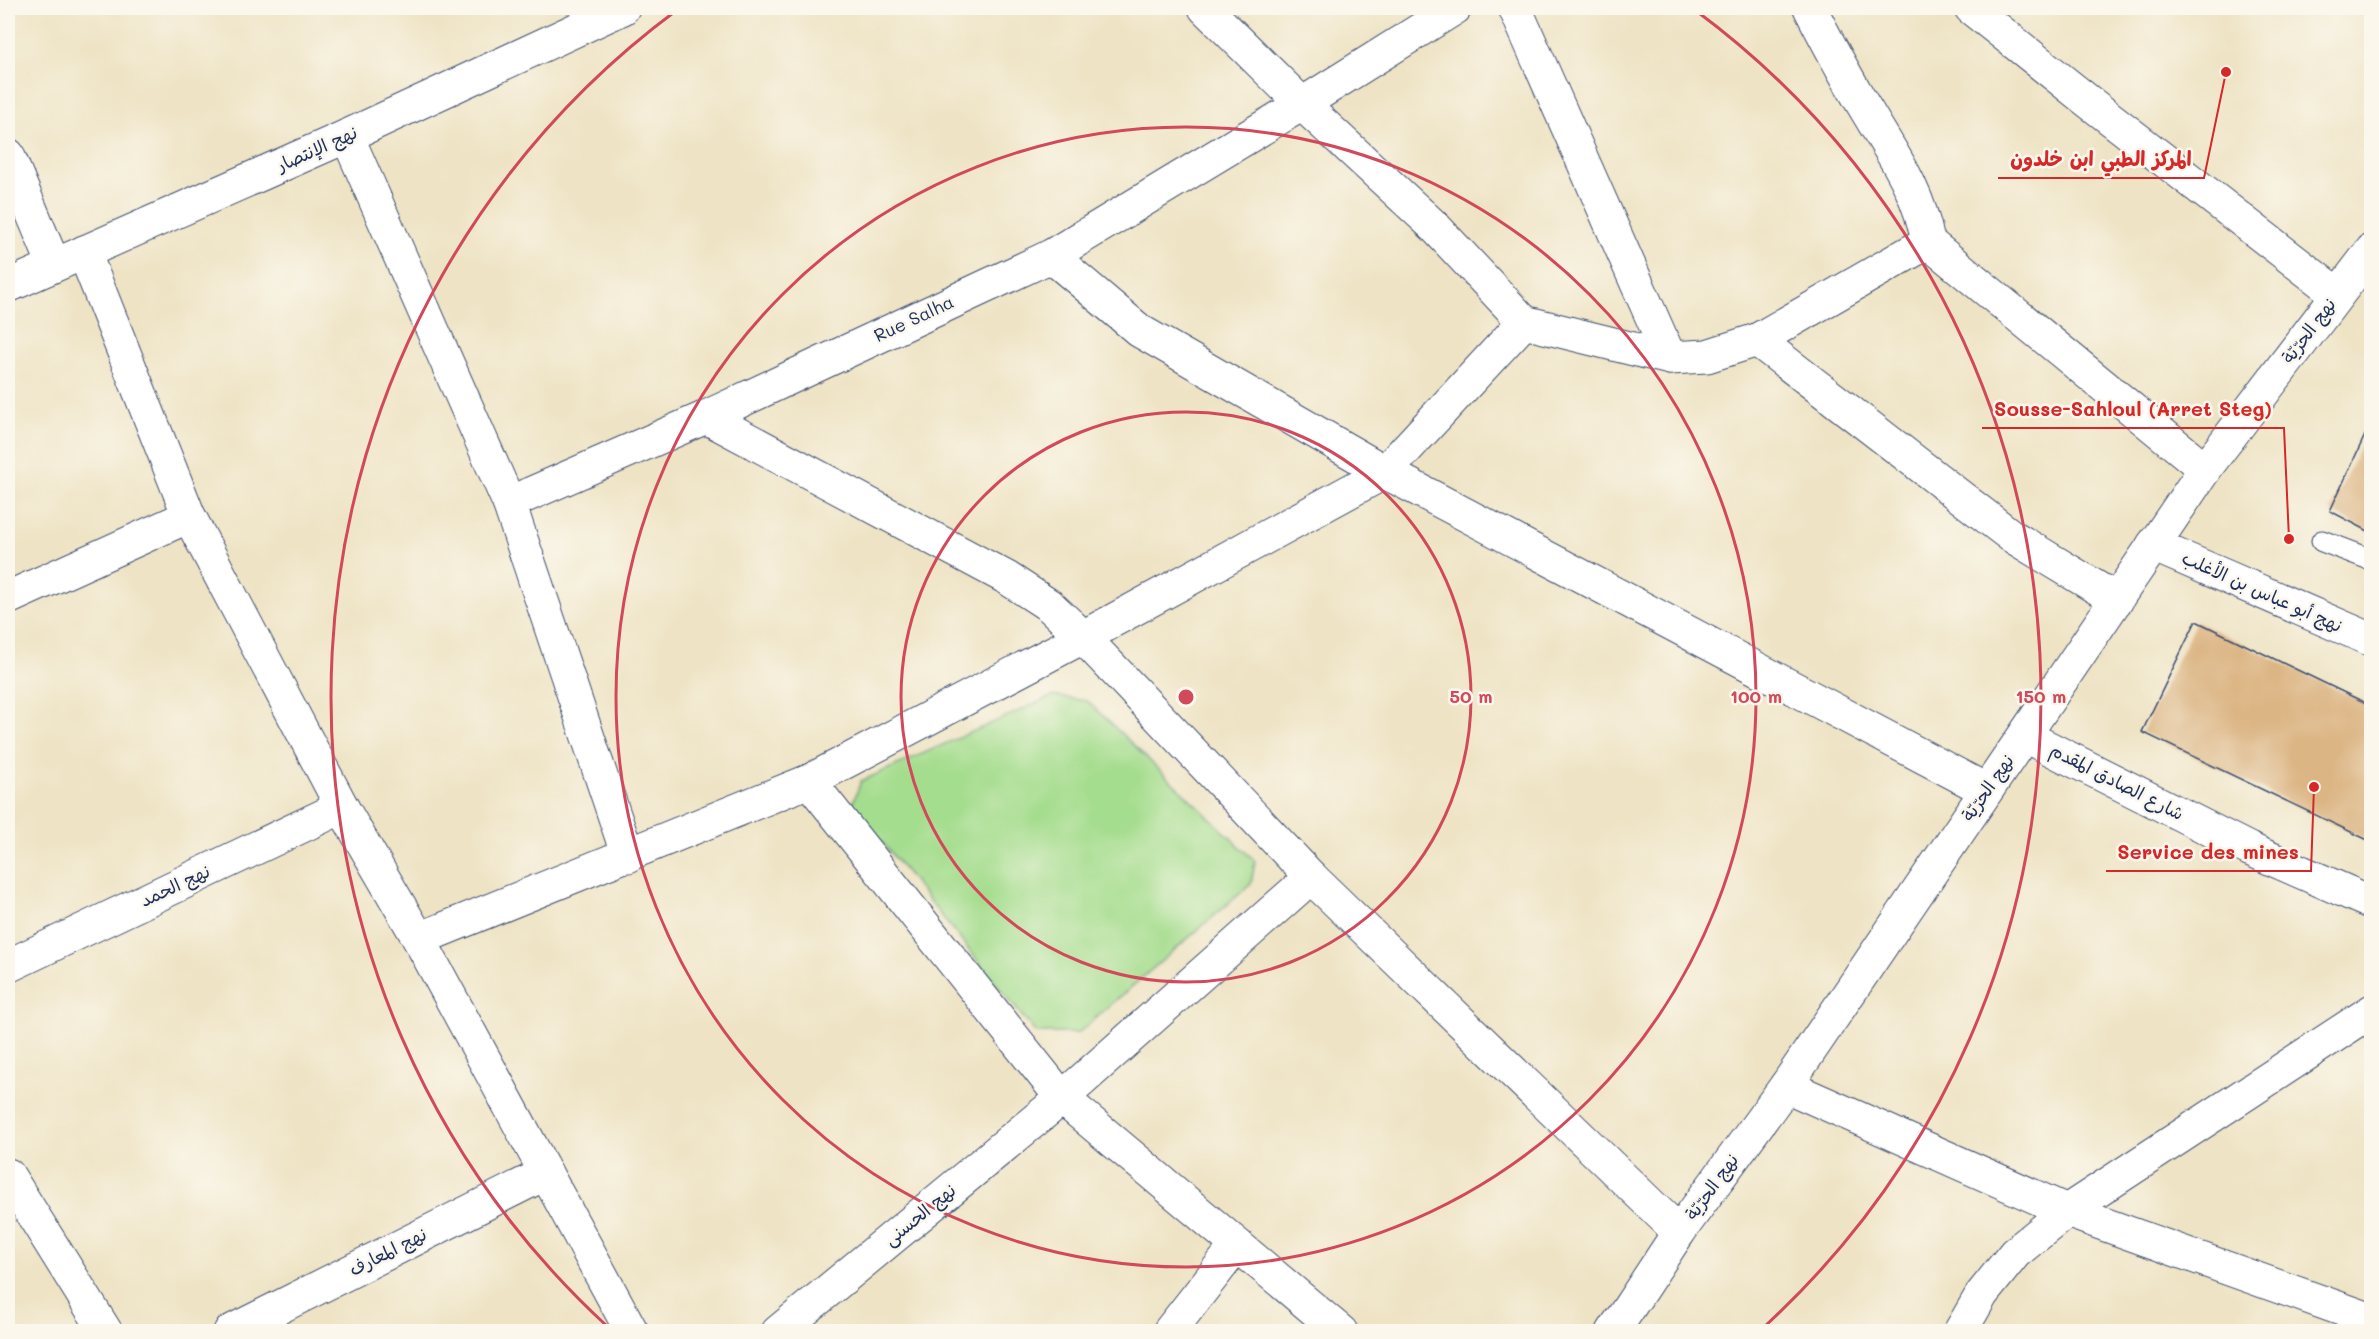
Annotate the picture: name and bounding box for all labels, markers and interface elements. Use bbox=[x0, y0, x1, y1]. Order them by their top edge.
street label: نهج الإنتصار bbox=[271, 120, 361, 178]
callout: المركز الطبي ابن خلدون bbox=[1998, 140, 2204, 178]
text: المركز الطبي ابن خلدون bbox=[2010, 145, 2192, 177]
street label: Rue Salha bbox=[870, 289, 957, 347]
street label: نهج الحرّيّة bbox=[2276, 293, 2342, 369]
callout: Sousse-Sahloul (Arret Steg) bbox=[1982, 390, 2284, 428]
text: Sousse-Sahloul (Arret Steg) bbox=[1994, 395, 2272, 421]
street label: نهج أبو عباس بن الأغلب bbox=[2178, 545, 2346, 638]
text: 50 m bbox=[1450, 684, 1492, 708]
text: 100 m bbox=[1730, 684, 1782, 708]
text: 150 m bbox=[2016, 684, 2066, 708]
centre of rings bbox=[1176, 687, 1196, 707]
street label: شارع الصادق المقدم bbox=[2045, 737, 2188, 828]
street label: نهج الحرّيّة bbox=[1955, 749, 2020, 826]
callout: Service des mines bbox=[2106, 833, 2311, 871]
text: Service des mines bbox=[2117, 838, 2299, 864]
street label: نهج الحمد bbox=[136, 858, 214, 913]
street label: نهج الحرّيّة bbox=[1679, 1148, 1744, 1225]
street label: نهج الحسنى bbox=[878, 1178, 961, 1251]
street label: نهج المعارف bbox=[345, 1221, 431, 1282]

